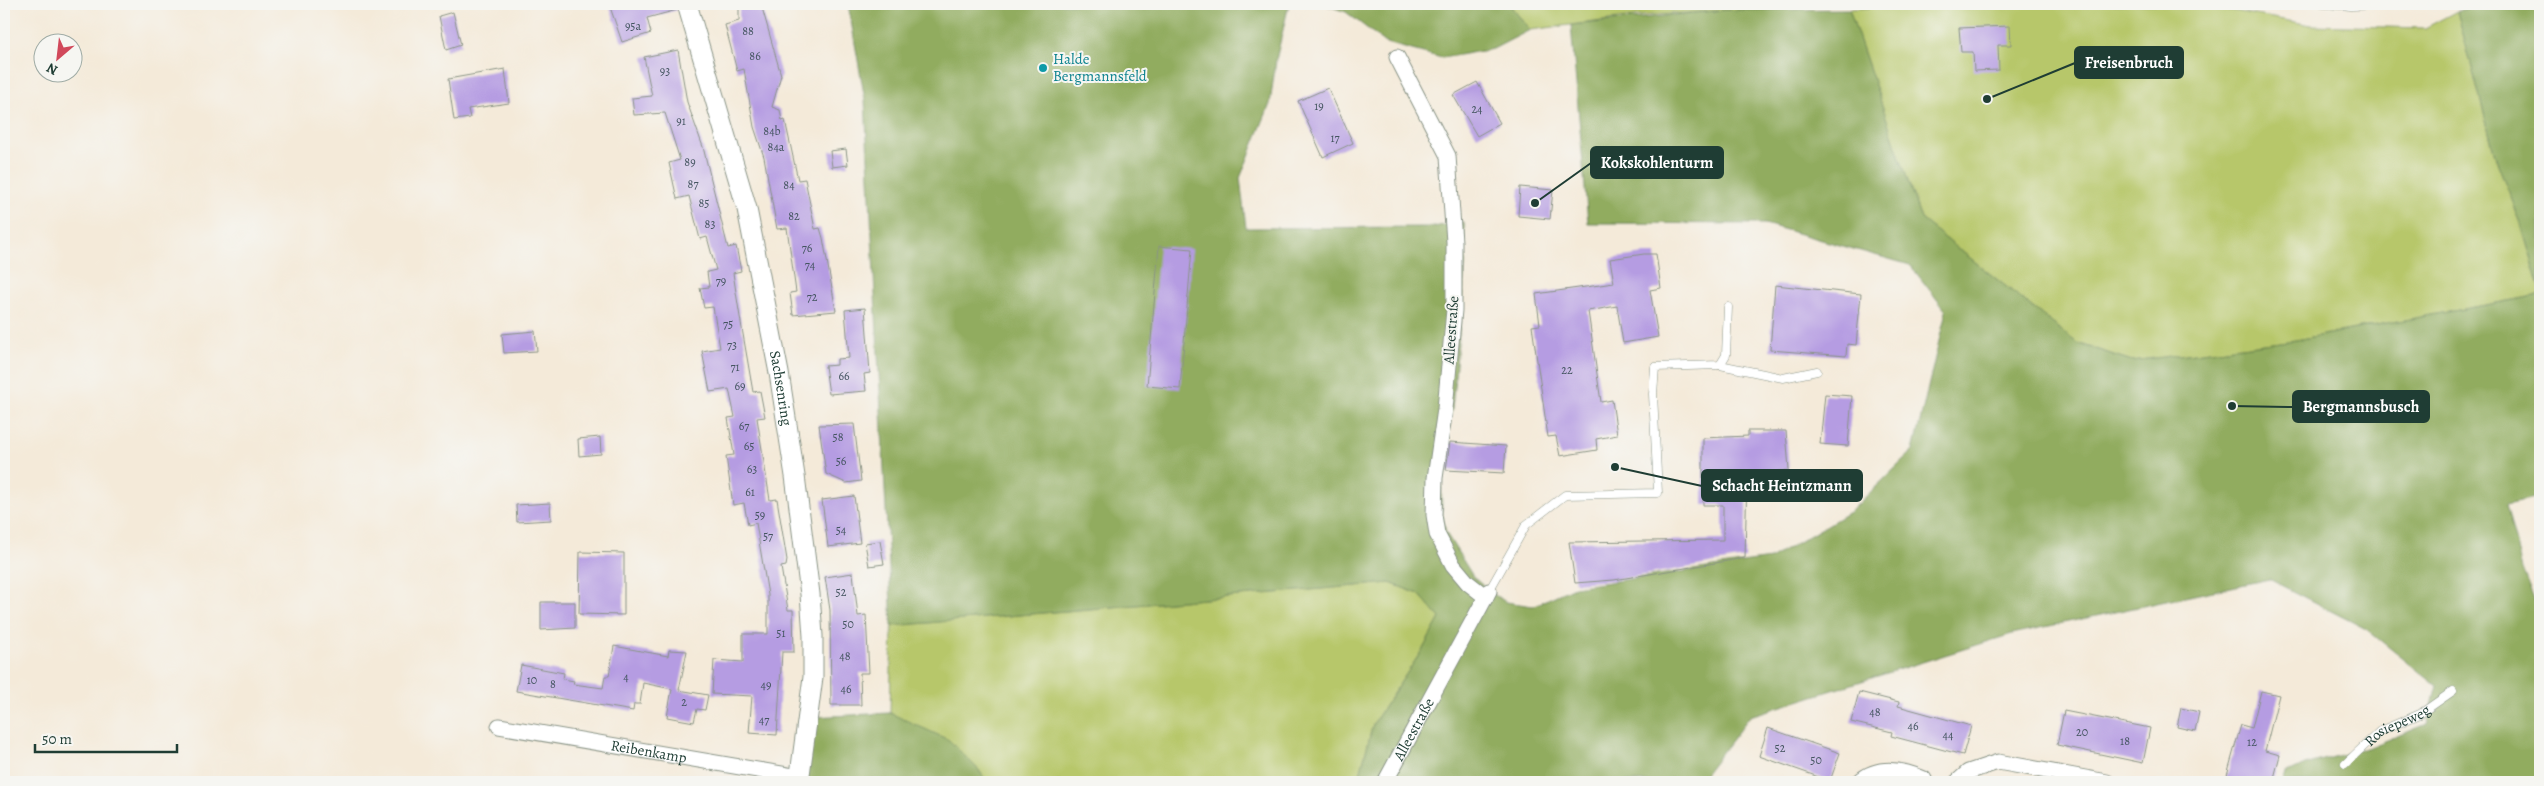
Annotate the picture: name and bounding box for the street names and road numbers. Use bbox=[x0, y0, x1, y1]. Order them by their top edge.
street label: Alleestraße bbox=[1439, 295, 1463, 366]
street label: Sachsenring bbox=[765, 349, 797, 428]
street label: Alleestraße bbox=[1388, 694, 1439, 765]
street label: Rosiepeweg bbox=[2360, 699, 2435, 751]
street label: Reibenkamp bbox=[609, 735, 688, 768]

